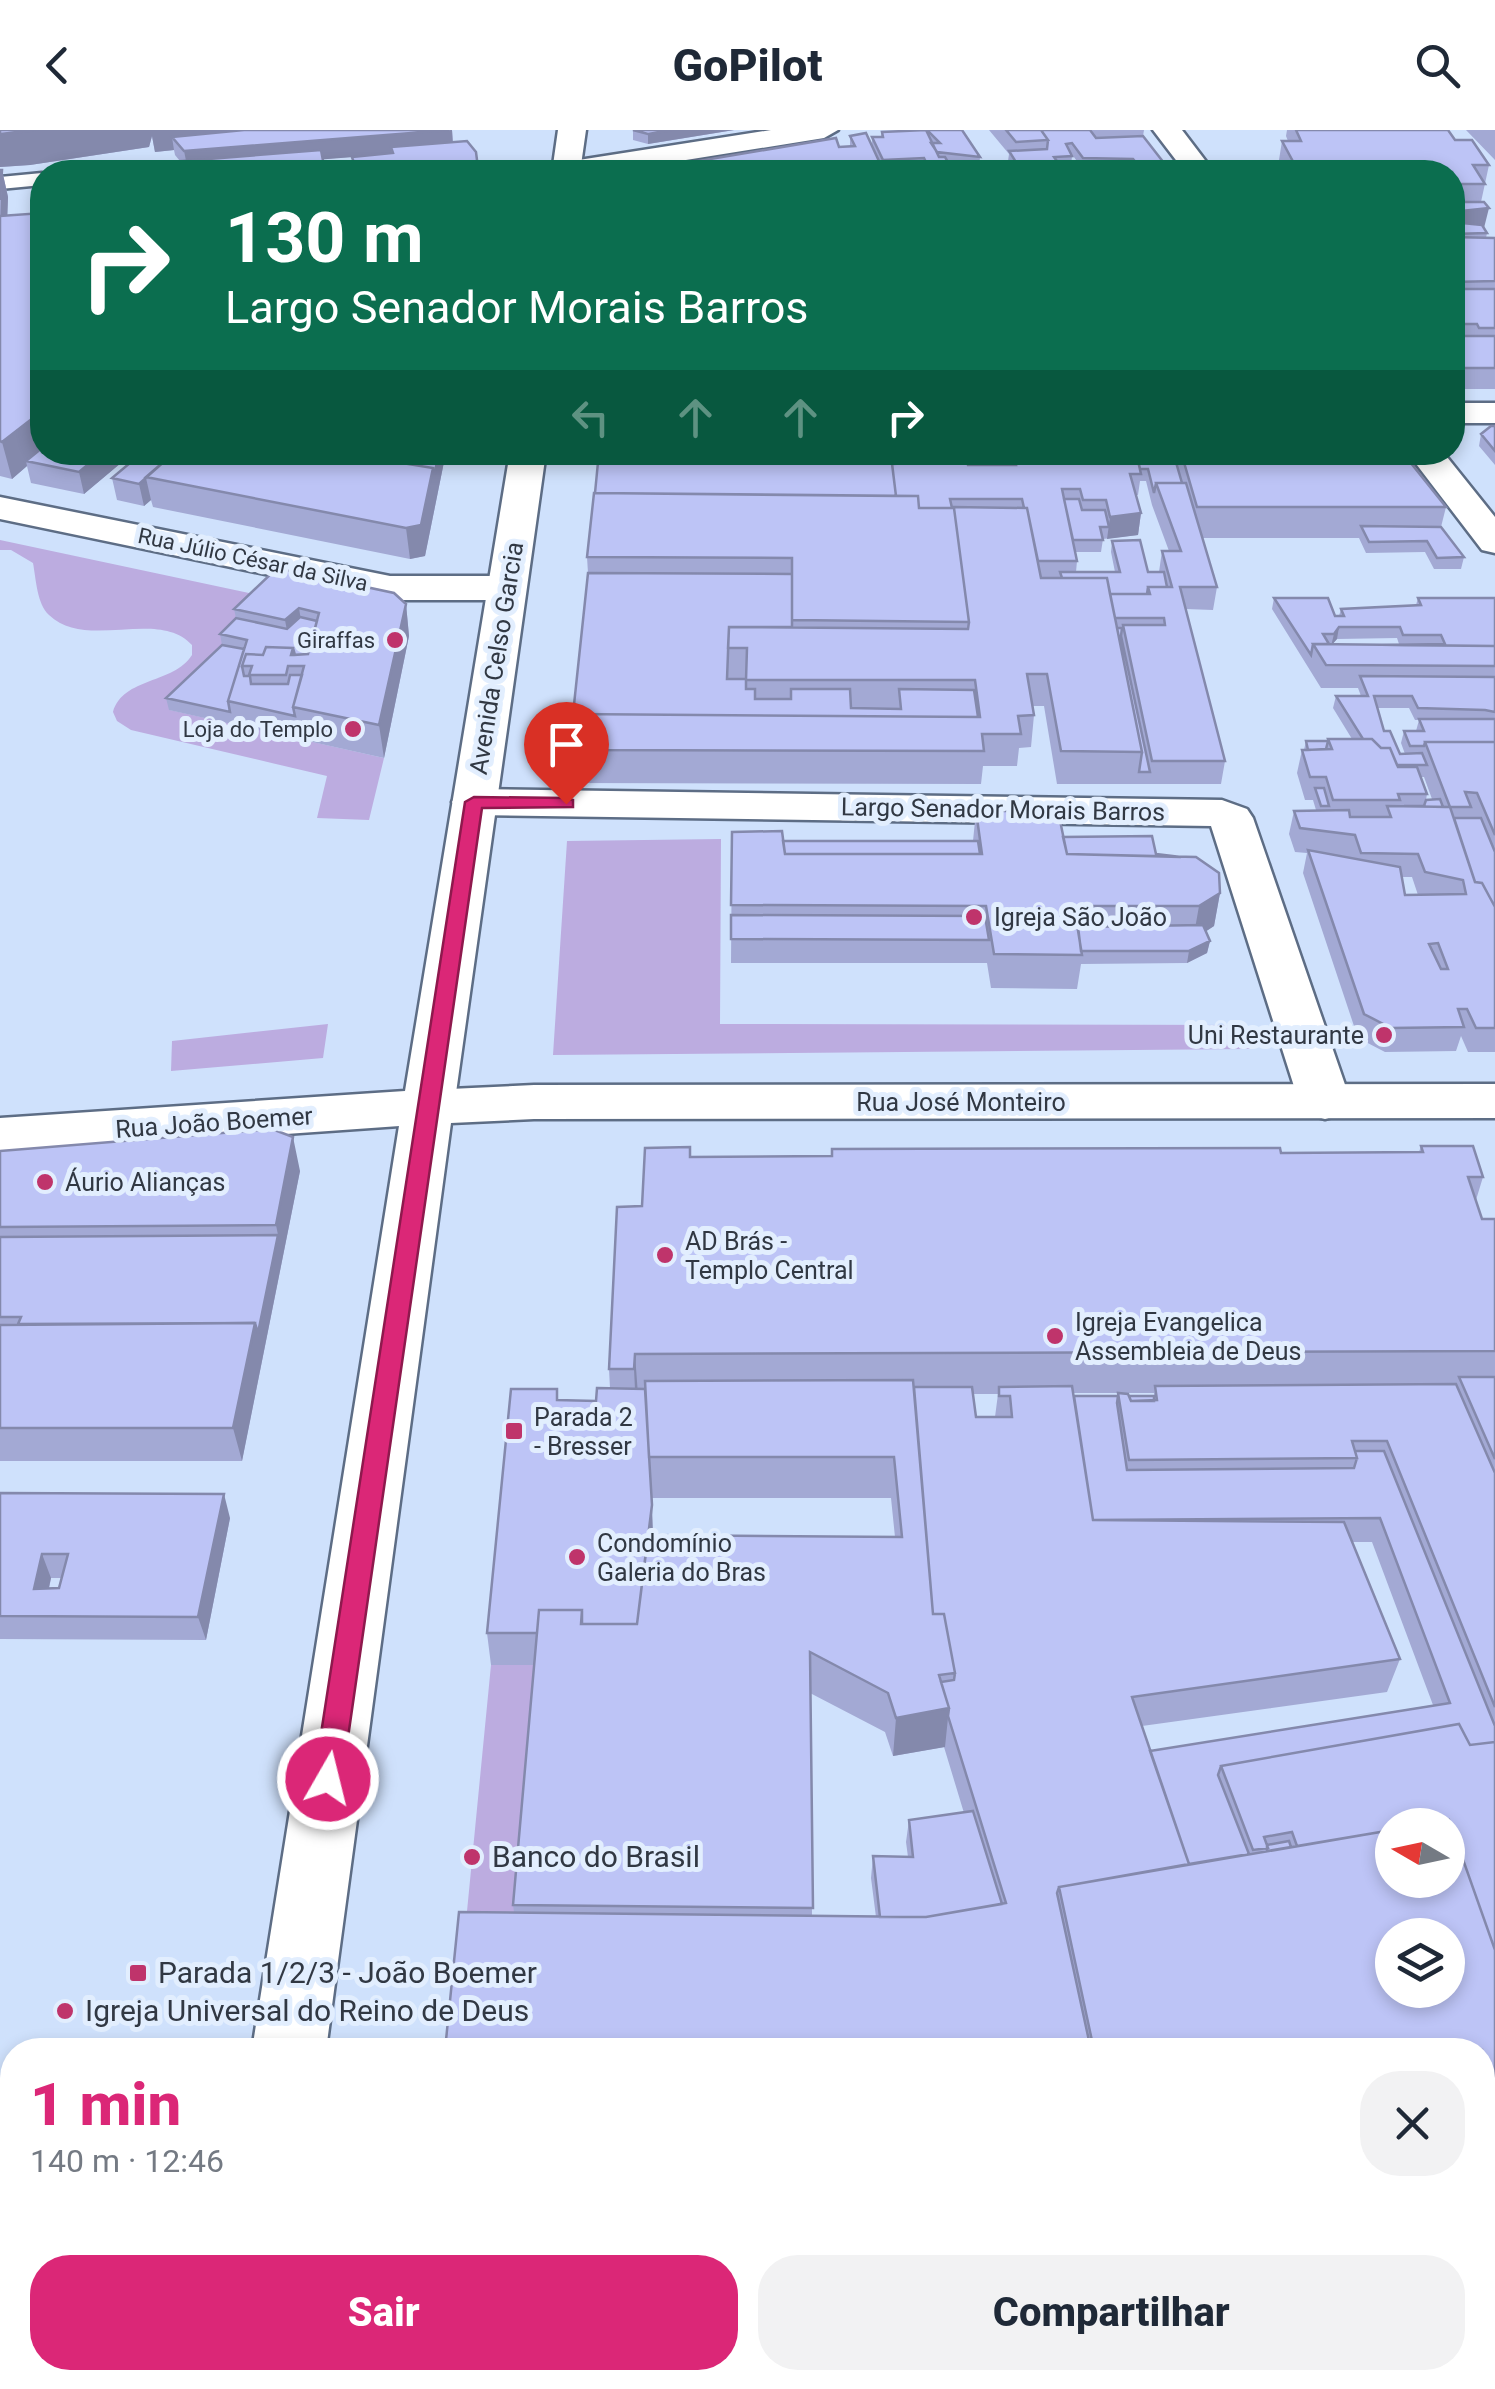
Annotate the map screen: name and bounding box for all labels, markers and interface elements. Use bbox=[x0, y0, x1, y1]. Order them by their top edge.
icon: back bbox=[30, 38, 85, 93]
icon: search bbox=[1410, 38, 1465, 93]
text: GoPilot bbox=[672, 39, 823, 92]
text: 130 m bbox=[225, 197, 424, 279]
icon: right bbox=[60, 200, 190, 330]
text: Largo Senador Morais Barros bbox=[225, 281, 809, 334]
icon: left bbox=[563, 390, 618, 445]
icon: ahead bbox=[668, 390, 723, 445]
icon: ahead bbox=[773, 390, 828, 445]
icon: right bbox=[878, 390, 933, 445]
street label: Rua Júlio César da Silva bbox=[136, 523, 370, 596]
street label: Avenida Celso Garcia bbox=[464, 540, 529, 777]
place label: Giraffas bbox=[297, 628, 375, 653]
marker: Giraffas bbox=[384, 629, 406, 651]
pin bbox=[524, 702, 609, 805]
place label: Loja do Templo bbox=[183, 717, 333, 742]
icon: arrive bbox=[539, 717, 594, 772]
marker: Loja do Templo bbox=[342, 718, 364, 740]
street label: Largo Senador Morais Barros bbox=[841, 792, 1165, 827]
place label: Igreja São João bbox=[994, 903, 1167, 932]
marker: Igreja São João bbox=[963, 906, 985, 928]
place label: Uni Restaurante bbox=[1188, 1021, 1364, 1050]
marker: Uni Restaurante bbox=[1373, 1024, 1395, 1046]
street label: Rua José Monteiro bbox=[856, 1088, 1066, 1117]
street label: Rua João Boemer bbox=[114, 1101, 314, 1144]
place label: Áurio Alianças bbox=[65, 1167, 225, 1197]
marker: Áurio Alianças bbox=[34, 1171, 56, 1193]
place label: AD Brás - Templo Central bbox=[685, 1227, 854, 1285]
marker: AD Brás - Templo Central bbox=[654, 1244, 676, 1266]
place label: Igreja Evangelica Assembleia de Deus bbox=[1075, 1308, 1301, 1366]
marker: Igreja Evangelica Assembleia de Deus bbox=[1044, 1325, 1066, 1347]
place label: Parada 2 - Bresser bbox=[534, 1403, 633, 1461]
marker: Parada 2 - Bresser bbox=[503, 1420, 525, 1442]
place label: Condomínio Galeria do Bras bbox=[597, 1529, 766, 1587]
marker: Condomínio Galeria do Bras bbox=[566, 1546, 588, 1568]
position arrow bbox=[276, 1727, 380, 1831]
north arrow bbox=[1375, 1808, 1465, 1898]
map controls bbox=[1375, 1808, 1465, 2008]
place label: Banco do Brasil bbox=[492, 1839, 700, 1874]
marker: Banco do Brasil bbox=[461, 1846, 483, 1868]
button: layers bbox=[1375, 1918, 1465, 2008]
place label: Parada 1/2/3 - João Boemer bbox=[158, 1955, 537, 1990]
marker: Parada 1/2/3 - João Boemer bbox=[127, 1962, 149, 1984]
place label: Igreja Universal do Reino de Deus bbox=[85, 1993, 529, 2028]
marker: Igreja Universal do Reino de Deus bbox=[54, 2000, 76, 2022]
text: 1 min bbox=[30, 2069, 181, 2140]
button: close bbox=[1360, 2071, 1465, 2176]
text: 140 m · 12:46 bbox=[30, 2142, 224, 2180]
button: Sair bbox=[30, 2255, 738, 2370]
button: Compartilhar bbox=[758, 2255, 1465, 2370]

